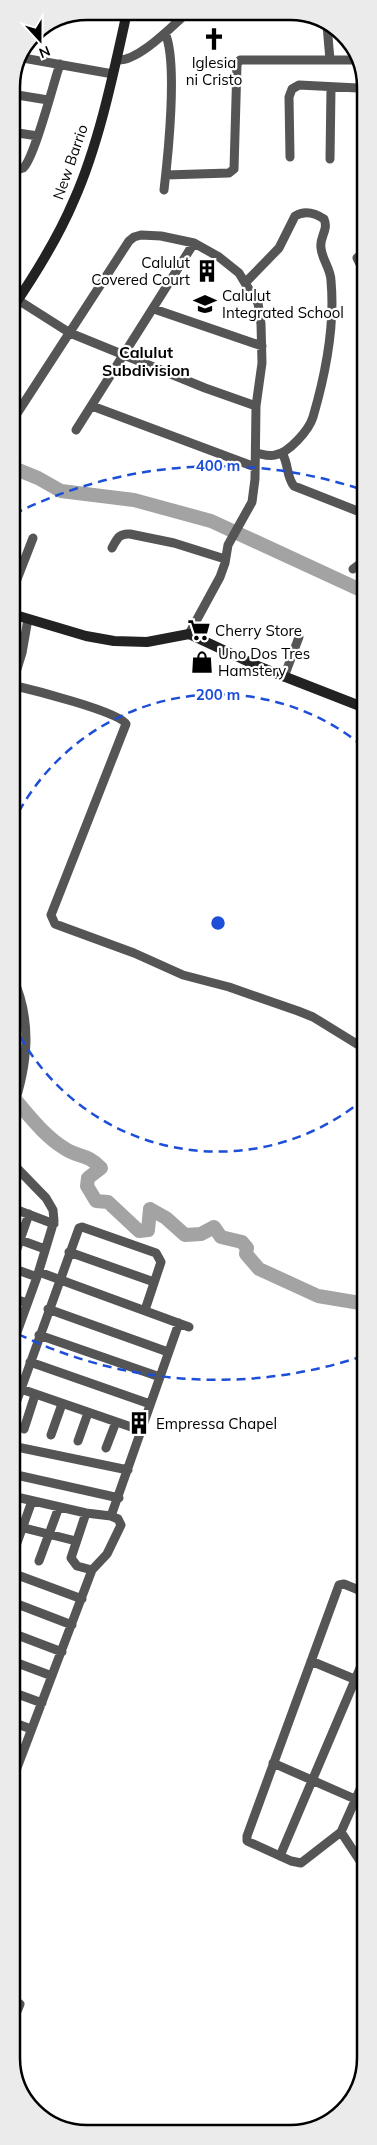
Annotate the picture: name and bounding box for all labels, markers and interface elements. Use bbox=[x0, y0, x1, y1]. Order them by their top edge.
north arrow bbox=[15, 15, 65, 65]
church icon: Iglesia ni Cristo bbox=[201, 26, 227, 52]
text: N bbox=[36, 42, 53, 62]
place label: Iglesia ni Cristo bbox=[186, 53, 242, 89]
street label: New Barrio bbox=[48, 122, 92, 202]
place label: Calulut Covered Court bbox=[91, 253, 190, 289]
building icon: Calulut Covered Court bbox=[194, 258, 220, 284]
place label: Calulut Integrated School bbox=[222, 286, 344, 322]
school or university icon: Calulut Integrated School bbox=[192, 291, 218, 317]
district label: Calulut Subdivision bbox=[102, 342, 190, 380]
text: 400 m bbox=[196, 456, 240, 475]
supermarket icon: Cherry Store bbox=[186, 617, 212, 643]
place label: Cherry Store bbox=[215, 621, 302, 640]
place label: Uno Dos Tres Hamstery bbox=[218, 644, 310, 680]
shop icon: Uno Dos Tres Hamstery bbox=[189, 649, 215, 675]
text: 200 m bbox=[196, 685, 240, 704]
centre of rings bbox=[209, 914, 227, 932]
building icon: Empressa Chapel bbox=[126, 1410, 152, 1436]
place label: Empressa Chapel bbox=[156, 1414, 277, 1433]

